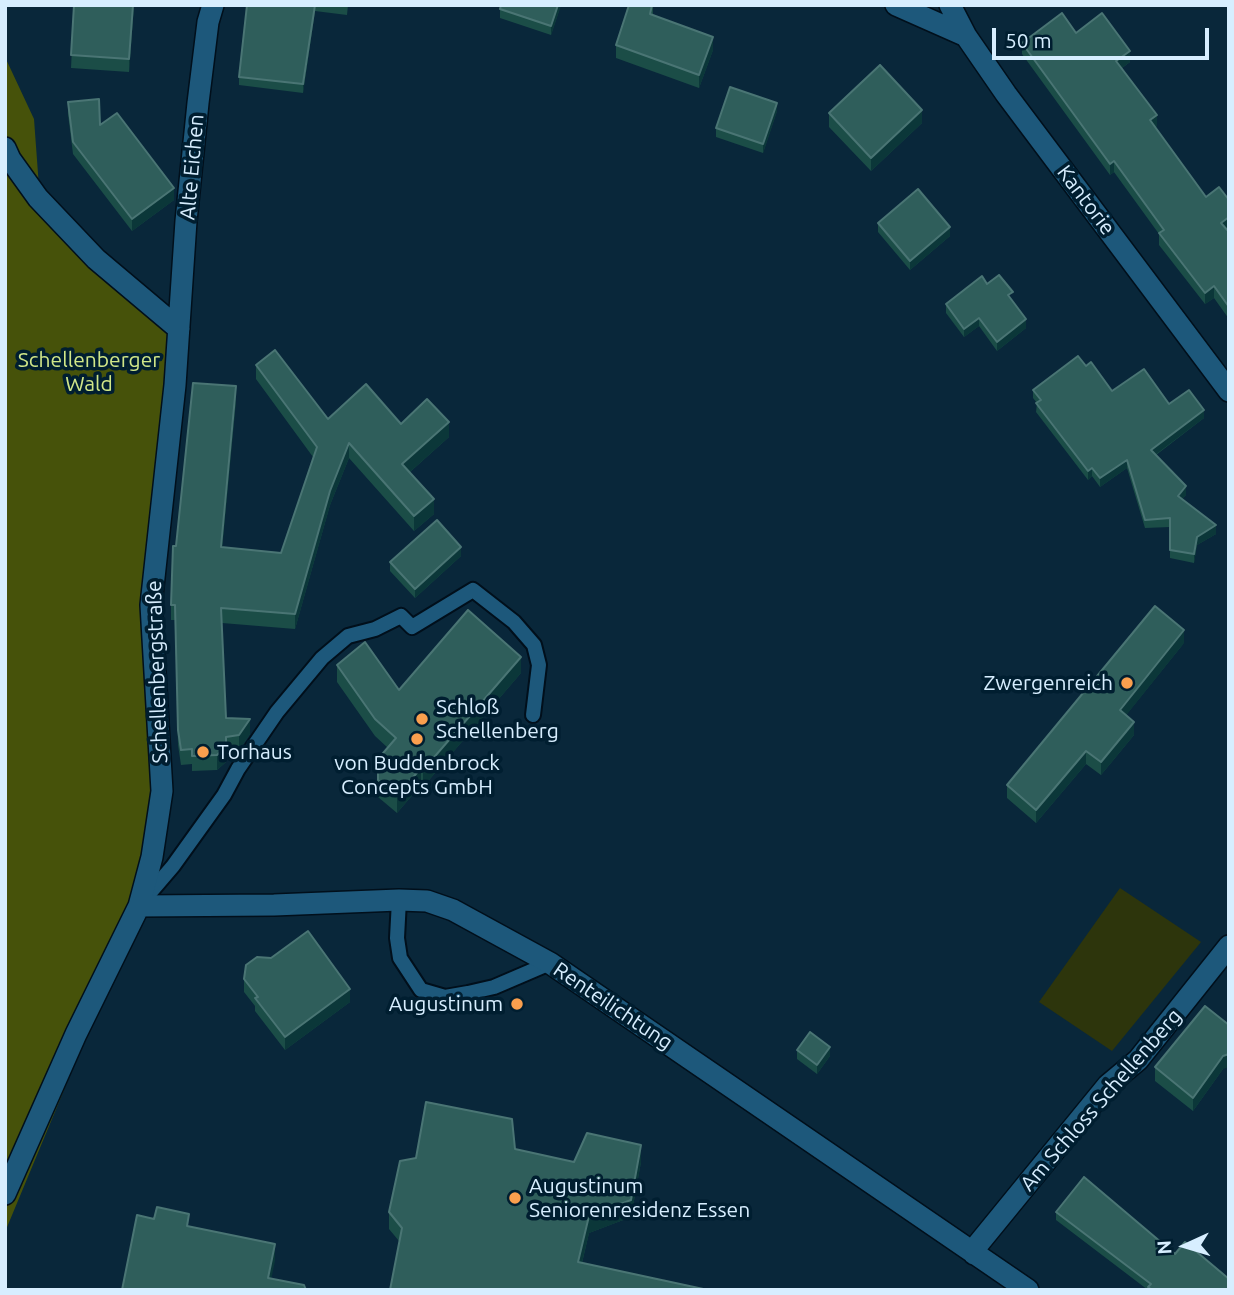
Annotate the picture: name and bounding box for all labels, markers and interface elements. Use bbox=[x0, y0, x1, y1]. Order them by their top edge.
scale bar bbox=[996, 14, 1213, 58]
text: 50 m bbox=[1005, 28, 1052, 52]
street label: Alte Eichen bbox=[175, 113, 209, 221]
street label: Kantorie bbox=[1052, 160, 1120, 240]
park label: Schellenberger Wald bbox=[18, 347, 160, 397]
street label: Schellenbergstraße bbox=[141, 580, 173, 764]
place label: Zwergenreich bbox=[984, 670, 1113, 696]
marker: Zwergenreich bbox=[1119, 675, 1135, 691]
place label: Schloß Schellenberg bbox=[436, 694, 559, 744]
marker: Schloß Schellenberg bbox=[414, 711, 430, 727]
marker: von Buddenbrock Concepts GmbH bbox=[409, 731, 425, 747]
place label: Torhaus bbox=[217, 739, 292, 765]
marker: Torhaus bbox=[195, 744, 211, 760]
place label: von Buddenbrock Concepts GmbH bbox=[334, 750, 500, 800]
street label: Renteilichtung bbox=[549, 957, 677, 1055]
place label: Augustinum bbox=[389, 991, 503, 1017]
marker: Augustinum bbox=[509, 996, 525, 1012]
street label: Am Schloss Schellenberg bbox=[1015, 1004, 1187, 1196]
place label: Augustinum Seniorenresidenz Essen bbox=[529, 1173, 750, 1223]
marker: Augustinum Seniorenresidenz Essen bbox=[507, 1190, 523, 1206]
north arrow bbox=[1150, 1211, 1220, 1281]
text: N bbox=[1153, 1240, 1176, 1255]

